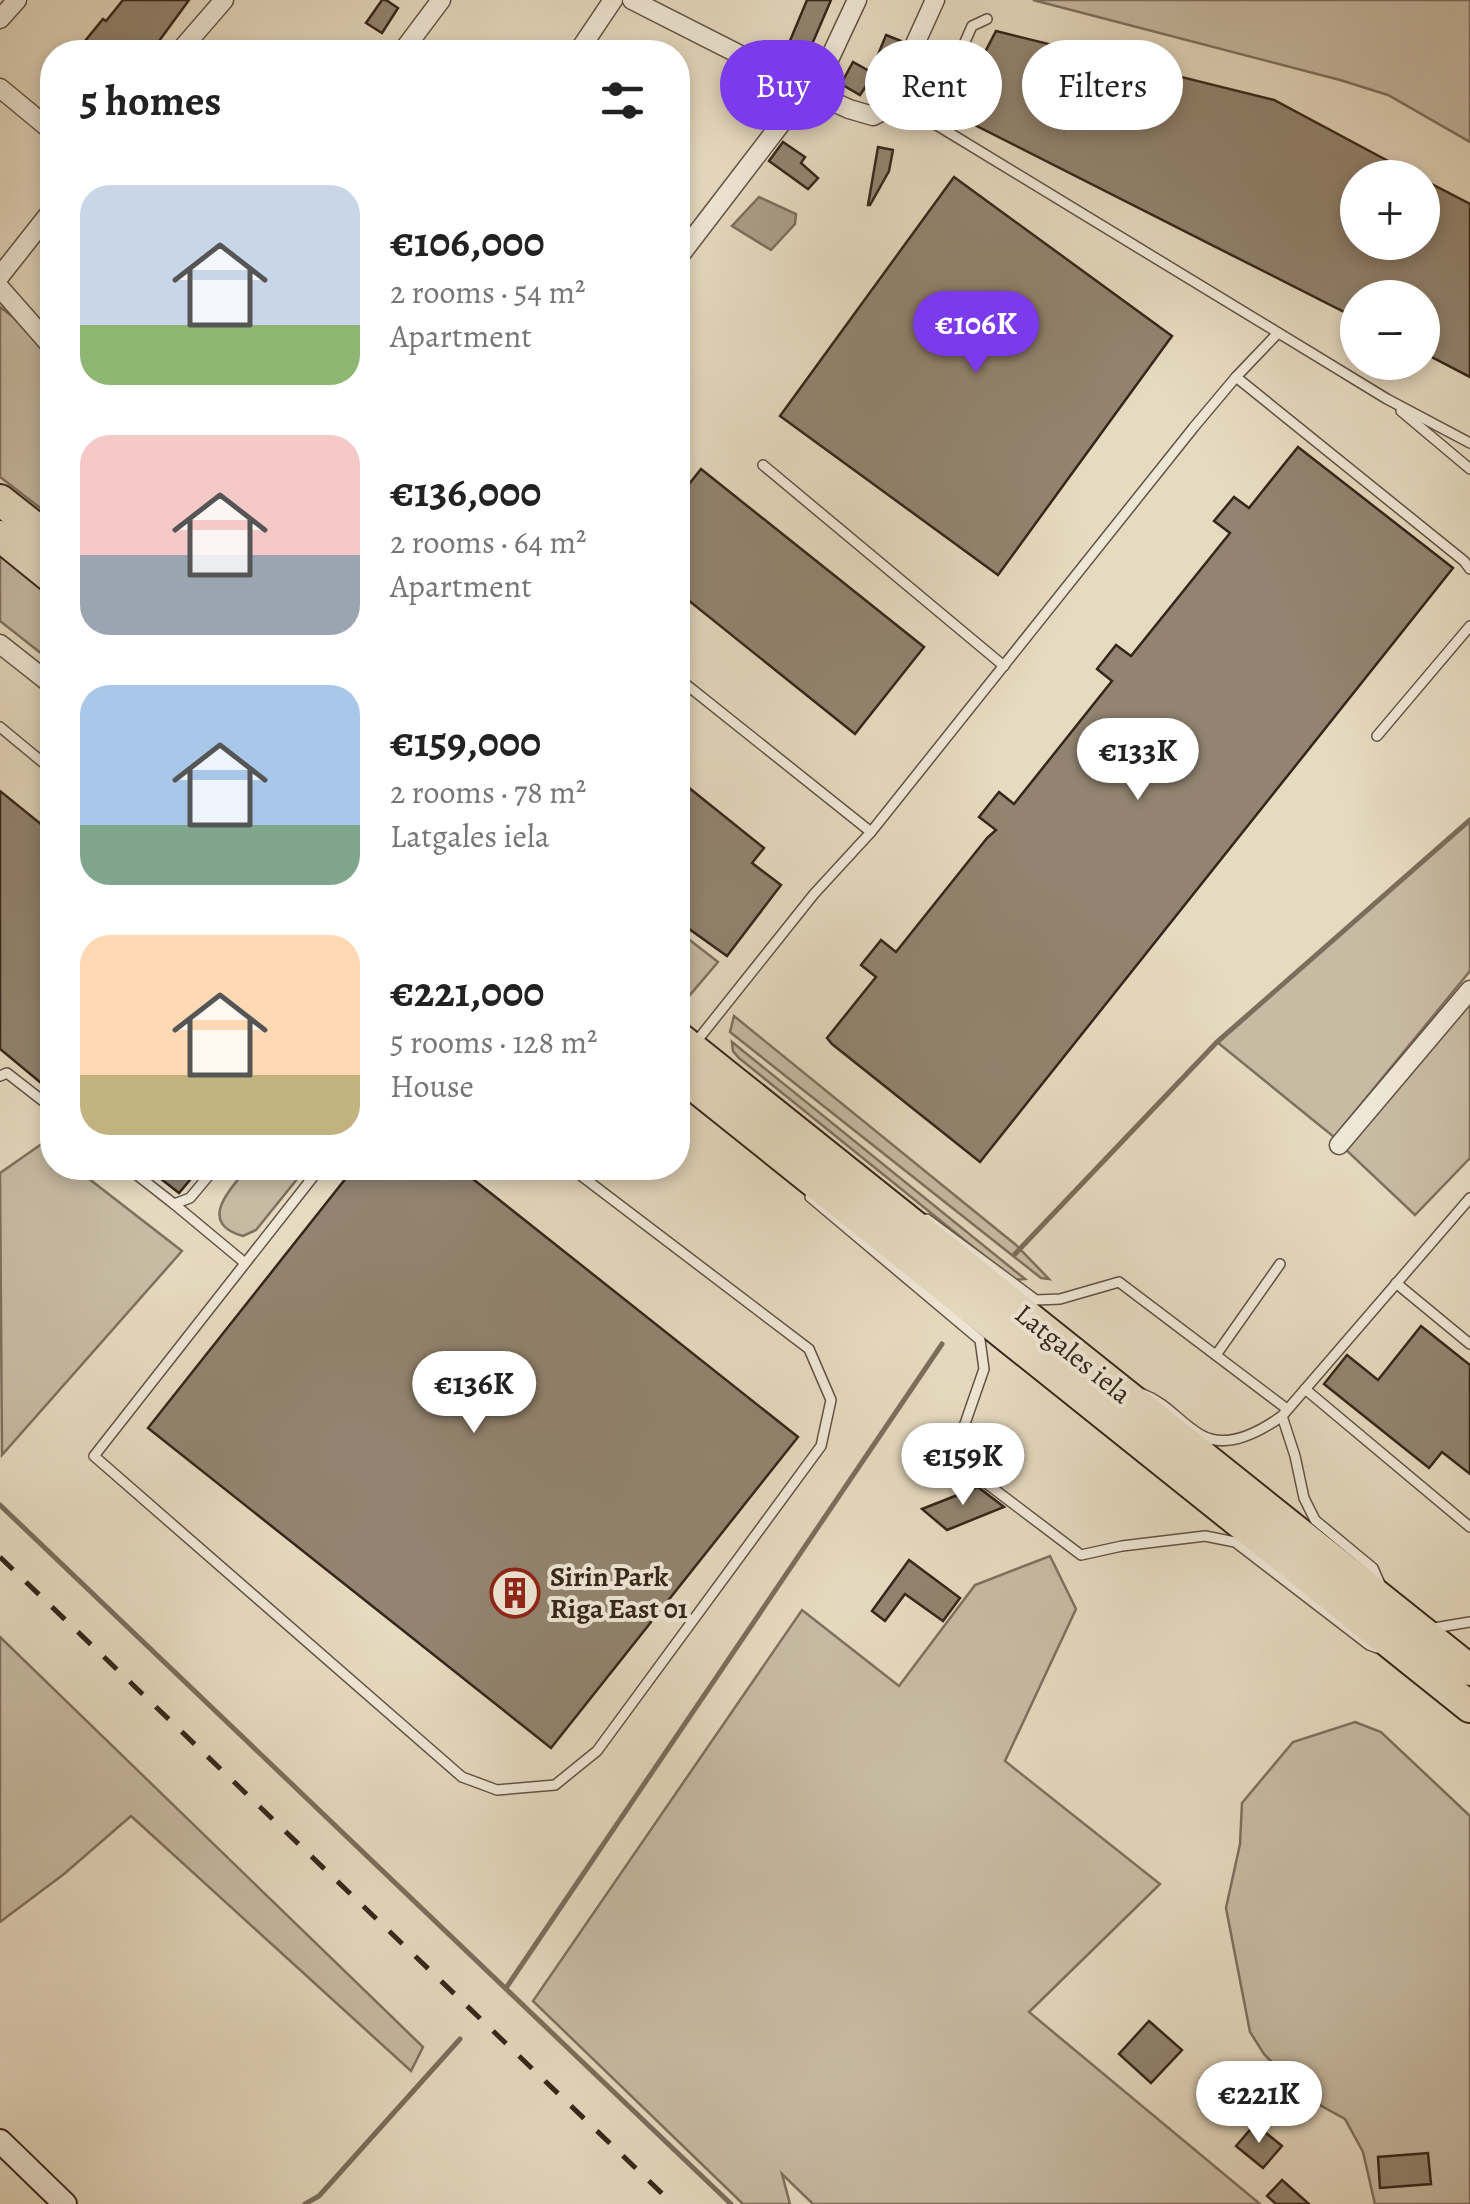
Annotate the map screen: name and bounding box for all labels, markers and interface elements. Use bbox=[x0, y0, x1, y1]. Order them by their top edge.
chip: Buy bbox=[720, 40, 845, 130]
chip: Rent bbox=[865, 40, 1002, 130]
chip: Filters bbox=[1022, 40, 1183, 130]
text: 5 homes bbox=[80, 72, 221, 129]
icon: filters bbox=[595, 73, 650, 128]
map controls bbox=[1340, 160, 1440, 380]
button: + bbox=[1340, 160, 1440, 260]
text: €106,000 bbox=[390, 213, 545, 270]
icon: home bbox=[160, 225, 280, 345]
text: 2 rooms · 54 m² bbox=[390, 270, 586, 314]
button: − bbox=[1340, 280, 1440, 380]
pin: €106K bbox=[906, 291, 1046, 376]
text: €106K bbox=[935, 301, 1017, 345]
text: Apartment bbox=[390, 314, 532, 358]
text: €136,000 bbox=[390, 463, 542, 520]
icon: home bbox=[160, 475, 280, 595]
text: 2 rooms · 64 m² bbox=[390, 520, 587, 564]
text: Apartment bbox=[390, 564, 532, 608]
text: €159,000 bbox=[390, 713, 541, 770]
pin: €133K bbox=[1068, 718, 1208, 803]
icon: home bbox=[160, 725, 280, 845]
text: €133K bbox=[1099, 728, 1177, 772]
text: 2 rooms · 78 m² bbox=[390, 770, 586, 814]
text: Latgales iela bbox=[390, 814, 550, 858]
text: €221,000 bbox=[390, 963, 544, 1020]
icon: home bbox=[160, 975, 280, 1095]
text: 5 rooms · 128 m² bbox=[390, 1020, 598, 1064]
text: House bbox=[390, 1064, 474, 1108]
street label: Latgales iela bbox=[1007, 1295, 1139, 1413]
pin: €136K bbox=[404, 1351, 544, 1436]
text: €136K bbox=[434, 1361, 514, 1405]
pin: €159K bbox=[893, 1423, 1033, 1508]
text: €159K bbox=[923, 1433, 1003, 1477]
place label: Sirin Park Riga East 01 bbox=[550, 1558, 688, 1628]
building icon: Sirin Park Riga East 01 bbox=[489, 1567, 541, 1619]
pin: €221K bbox=[1189, 2061, 1329, 2146]
text: €221K bbox=[1218, 2071, 1300, 2115]

